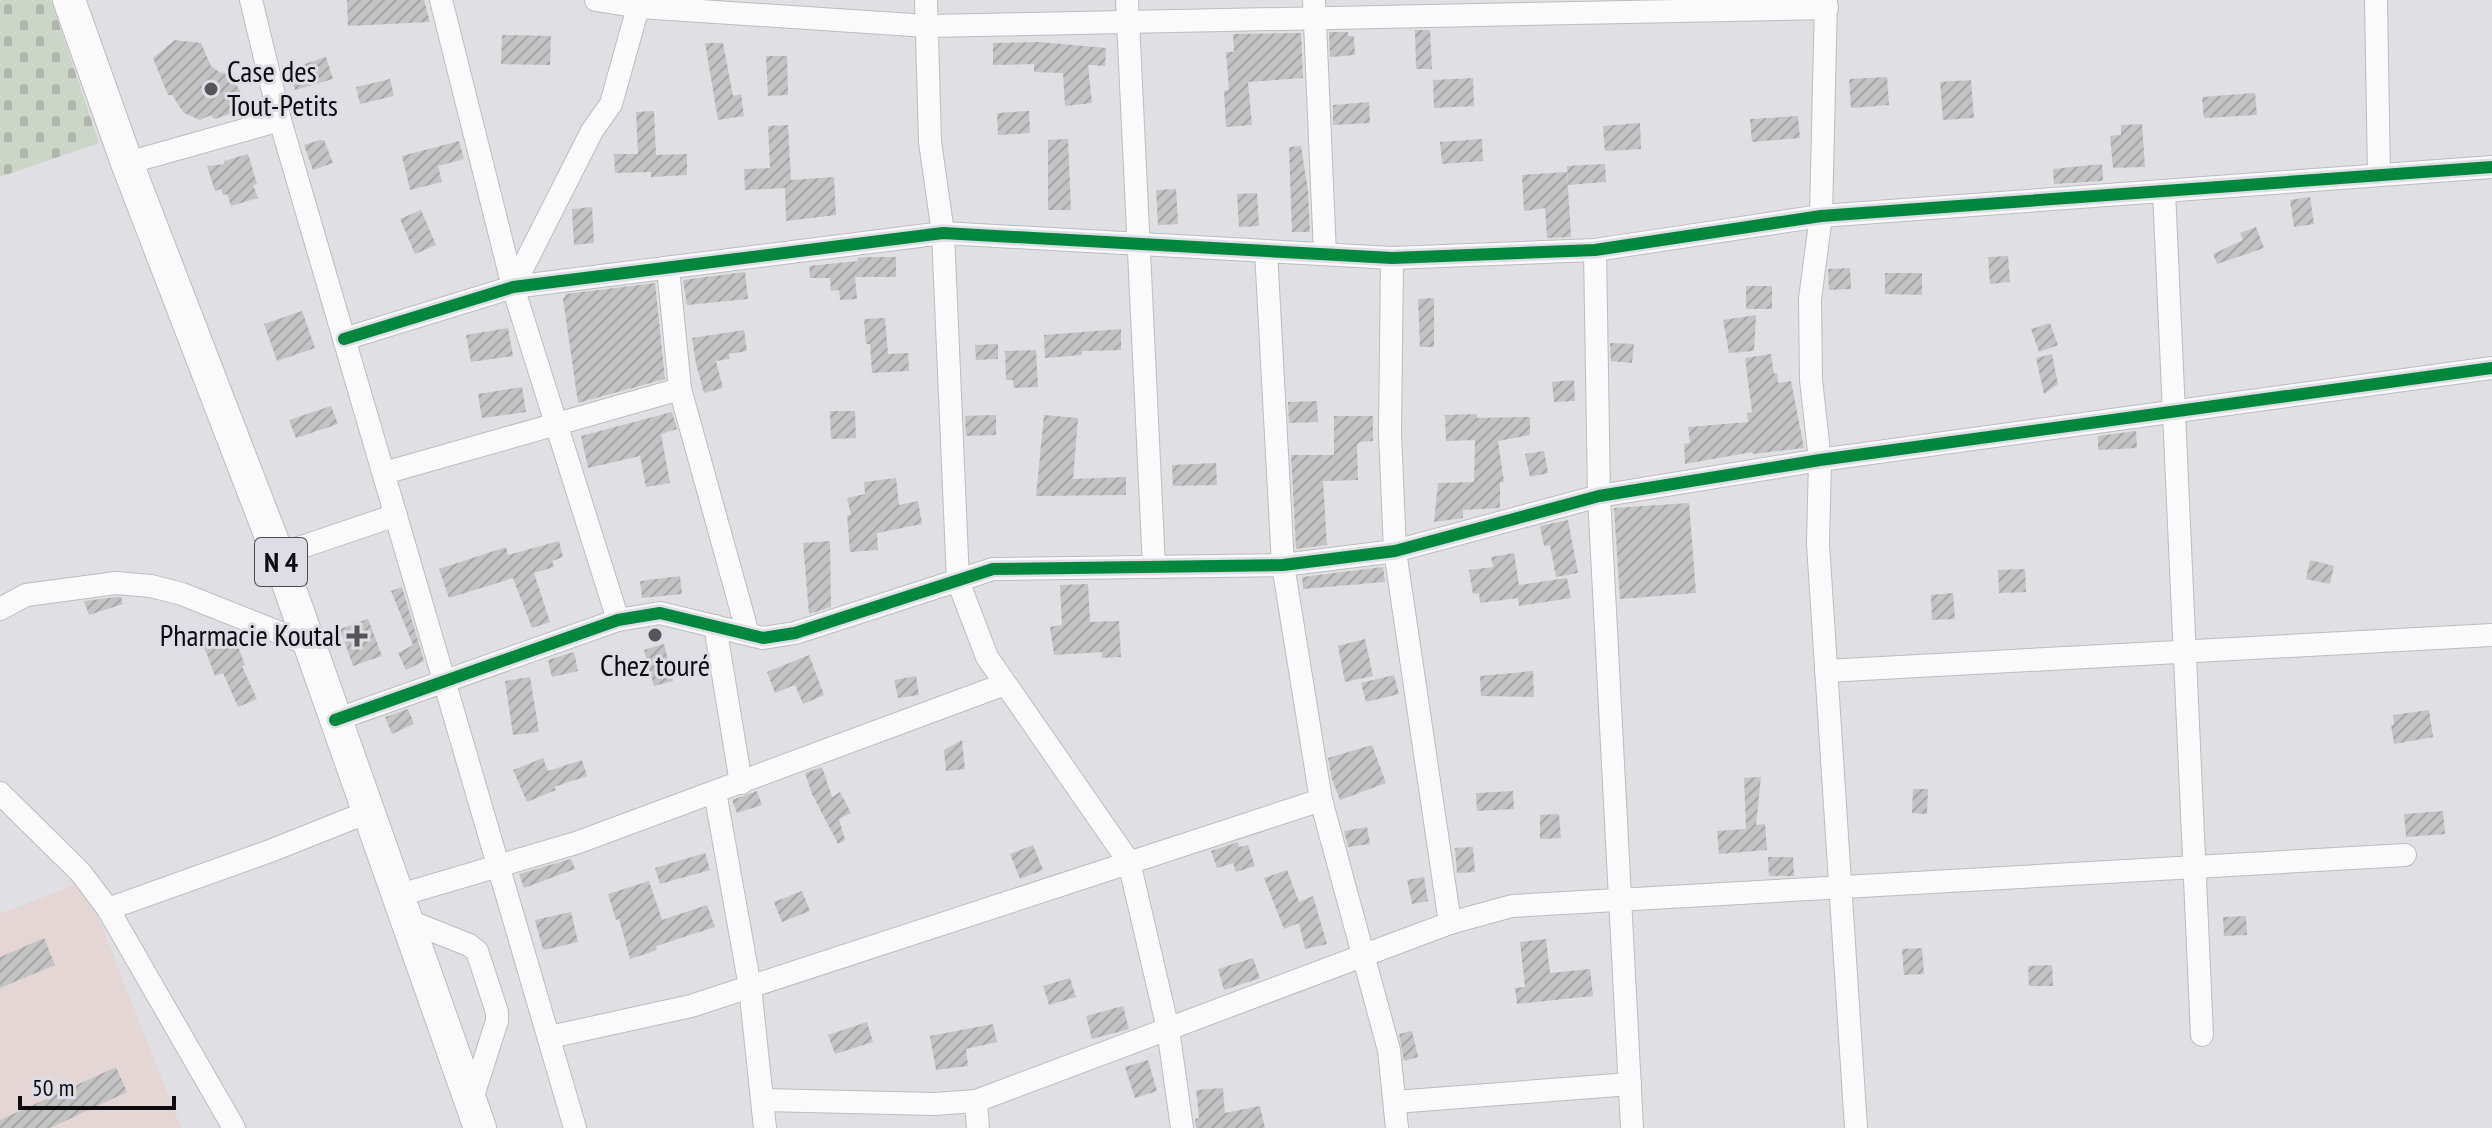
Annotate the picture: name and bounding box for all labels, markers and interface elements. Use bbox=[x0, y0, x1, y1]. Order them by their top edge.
place label: Case des Tout-Petits bbox=[227, 51, 338, 124]
marker: Case des Tout-Petits bbox=[202, 80, 220, 98]
road number: N 4 bbox=[255, 538, 307, 586]
place label: Pharmacie Koutal bbox=[160, 615, 341, 654]
marker: Chez touré bbox=[646, 626, 664, 644]
marker: Pharmacie Koutal bbox=[348, 627, 366, 645]
place label: Chez touré bbox=[600, 645, 710, 684]
scale bar bbox=[20, 1060, 174, 1110]
text: 50 m bbox=[32, 1072, 74, 1103]

